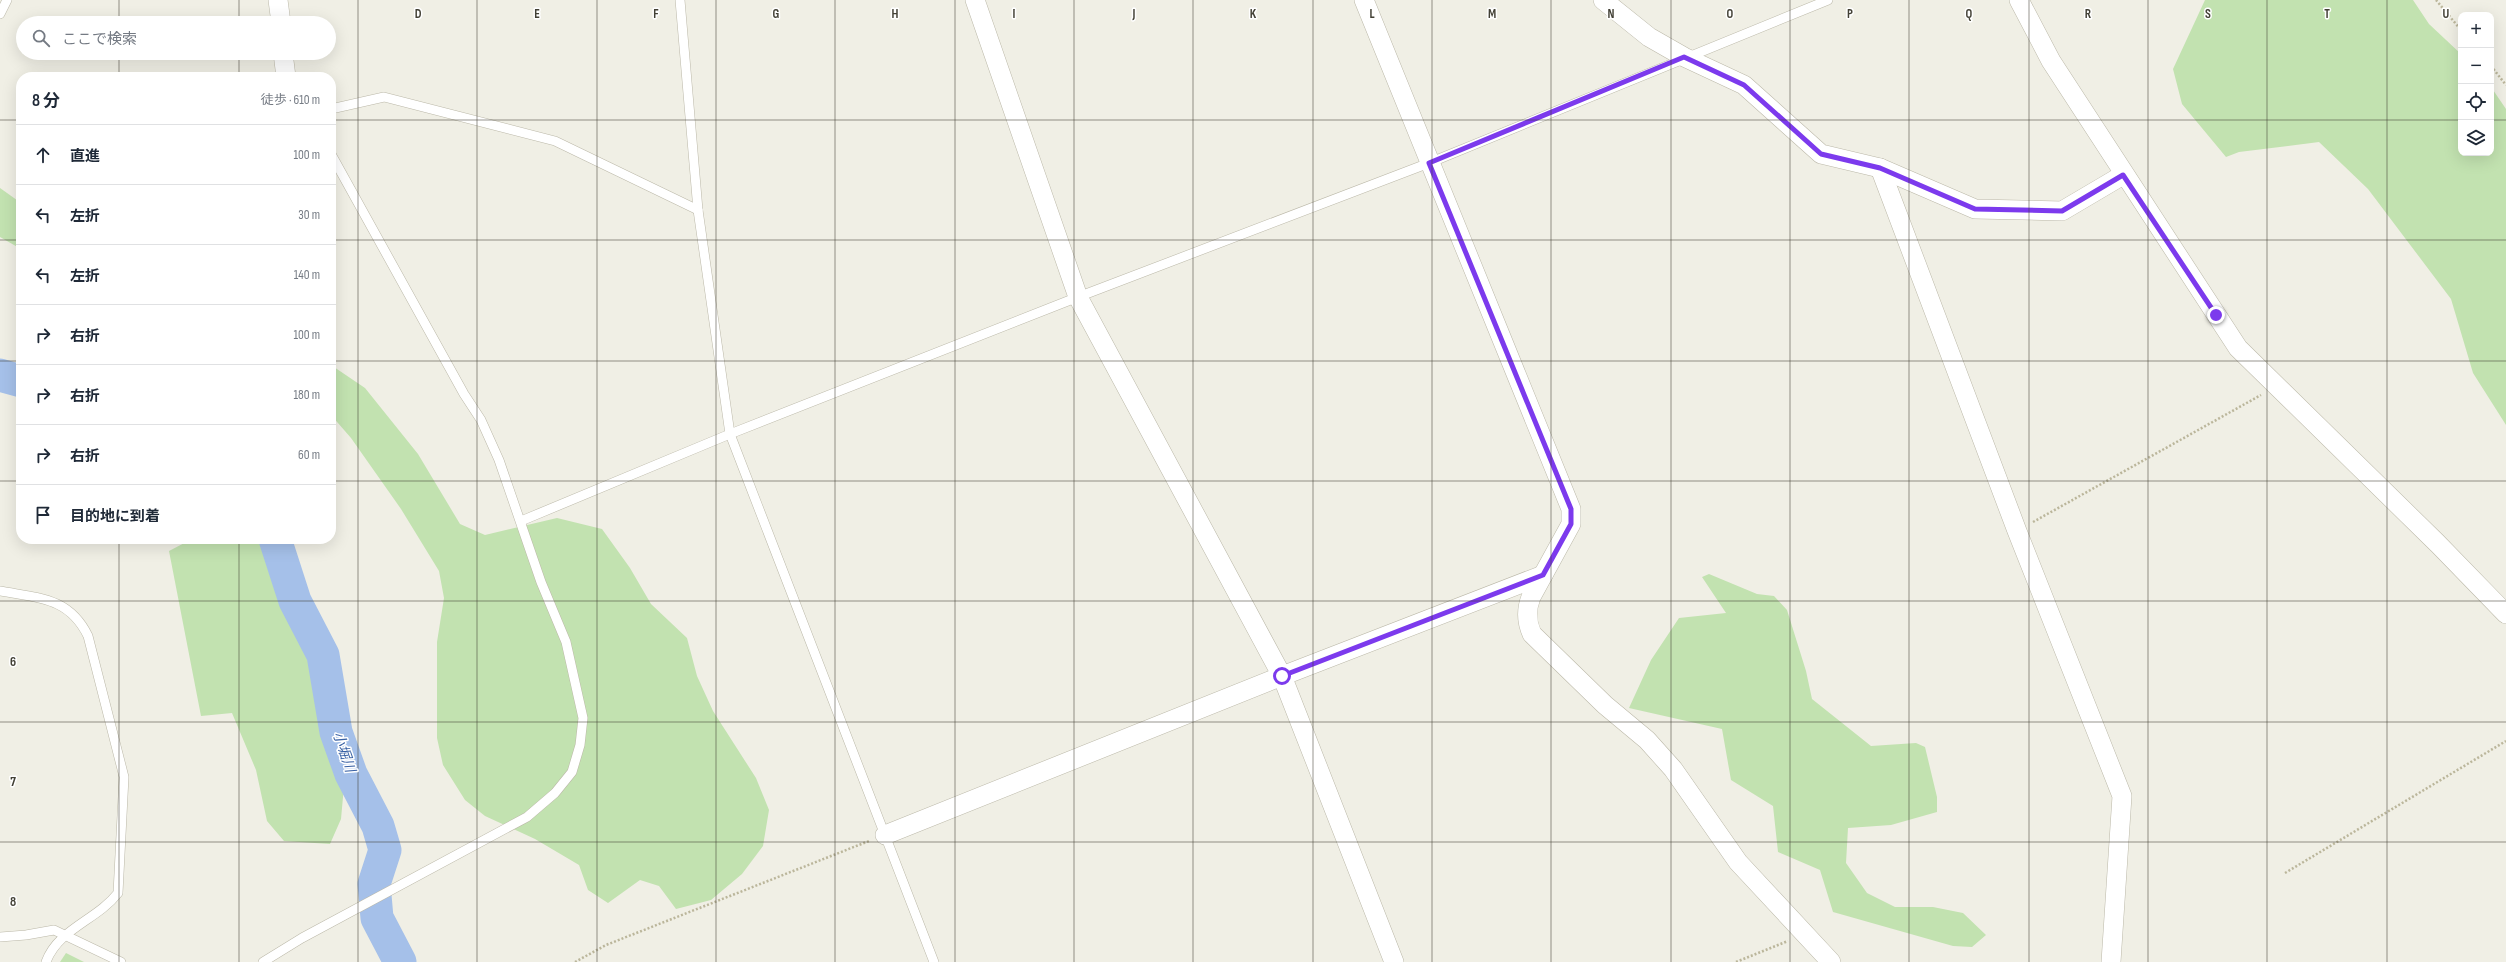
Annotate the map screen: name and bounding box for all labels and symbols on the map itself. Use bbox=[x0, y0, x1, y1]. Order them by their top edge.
text: D bbox=[415, 6, 422, 22]
text: E bbox=[534, 6, 540, 22]
text: F bbox=[653, 6, 659, 22]
text: G bbox=[773, 6, 780, 22]
text: H bbox=[892, 6, 899, 22]
text: I bbox=[1013, 6, 1016, 22]
text: J bbox=[1132, 6, 1136, 22]
text: K bbox=[1250, 6, 1257, 22]
text: L bbox=[1369, 6, 1375, 22]
text: M bbox=[1488, 6, 1496, 22]
text: N bbox=[1608, 6, 1615, 22]
text: O bbox=[1727, 6, 1734, 22]
text: P bbox=[1847, 6, 1853, 22]
text: Q bbox=[1966, 6, 1973, 22]
text: R bbox=[2085, 6, 2092, 22]
text: S bbox=[2205, 6, 2211, 22]
text: T bbox=[2324, 6, 2330, 22]
text: U bbox=[2443, 6, 2450, 22]
route end bbox=[2207, 306, 2225, 324]
text: 6 bbox=[10, 654, 16, 670]
route start bbox=[1273, 667, 1291, 685]
water label: 小堀川 bbox=[329, 729, 360, 777]
text: 7 bbox=[10, 774, 16, 790]
text: 8 bbox=[10, 894, 16, 910]

